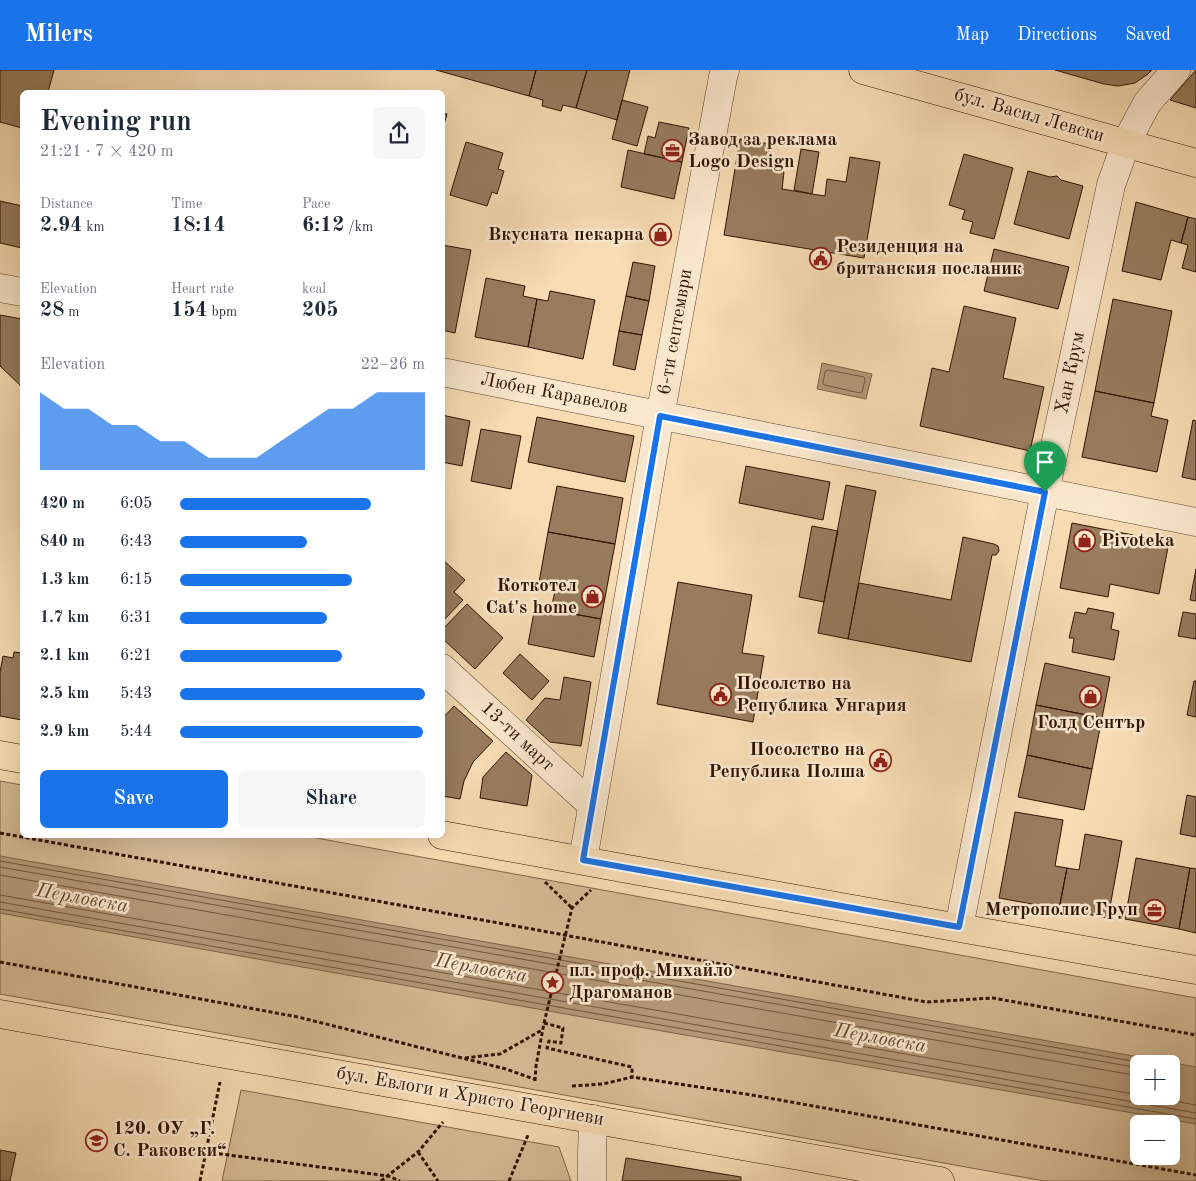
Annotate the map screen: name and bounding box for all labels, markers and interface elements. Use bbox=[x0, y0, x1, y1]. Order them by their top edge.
text: Milers bbox=[25, 23, 93, 47]
text: Map bbox=[956, 26, 989, 44]
text: Directions bbox=[1017, 26, 1097, 44]
text: Saved bbox=[1125, 26, 1171, 44]
street label: бул. Васил Левски bbox=[952, 85, 1106, 147]
button: share bbox=[373, 107, 425, 159]
text: Evening run bbox=[40, 109, 192, 137]
place label: Завод за реклама Logo Design bbox=[688, 131, 837, 172]
office icon: Завод за реклама Logo Design bbox=[660, 139, 684, 163]
text: 21:21 · 7 × 420 m bbox=[40, 144, 173, 160]
text: Distance bbox=[40, 197, 93, 211]
text: Time bbox=[171, 197, 202, 211]
text: Pace bbox=[302, 197, 330, 211]
text: 2.94 bbox=[40, 215, 82, 236]
text: 18:14 bbox=[171, 215, 226, 236]
text: 6:12 bbox=[302, 215, 344, 236]
text: km bbox=[82, 220, 105, 234]
text: /km bbox=[344, 220, 373, 234]
shop icon: Вкусната пекарна bbox=[648, 223, 672, 247]
place label: Вкусната пекарна bbox=[488, 226, 644, 245]
place label: Резиденция на британския посланик bbox=[836, 238, 1022, 279]
public building icon: Резиденция на британския посланик bbox=[808, 246, 832, 270]
street label: 6-ти септември bbox=[656, 267, 696, 397]
text: Elevation bbox=[40, 282, 97, 296]
text: Heart rate bbox=[171, 282, 234, 296]
text: kcal bbox=[302, 282, 326, 296]
text: 28 bbox=[40, 300, 64, 321]
text: 154 bbox=[171, 300, 208, 321]
text: 205 bbox=[302, 300, 339, 321]
text: m bbox=[64, 305, 79, 319]
text: bpm bbox=[208, 305, 237, 319]
street label: Хан Крум bbox=[1053, 330, 1089, 416]
text: Elevation bbox=[40, 357, 105, 373]
text: 22–26 m bbox=[361, 357, 425, 373]
street label: Любен Каравелов bbox=[479, 370, 629, 418]
pin bbox=[1024, 441, 1066, 492]
icon: arrive bbox=[1031, 448, 1059, 476]
text: 420 m bbox=[40, 496, 85, 512]
text: 6:05 bbox=[120, 496, 152, 512]
shop icon: Pivoteka bbox=[1073, 529, 1097, 553]
place label: Pivoteka bbox=[1101, 532, 1175, 551]
text: 840 m bbox=[40, 534, 85, 550]
text: 6:43 bbox=[120, 534, 152, 550]
text: 1.3 km bbox=[40, 572, 89, 588]
text: 6:15 bbox=[120, 572, 152, 588]
place label: Коткотел Cat's home bbox=[485, 577, 577, 618]
shop icon: Коткотел Cat's home bbox=[581, 585, 605, 609]
text: 1.7 km bbox=[40, 610, 89, 626]
text: 6:31 bbox=[120, 610, 152, 626]
text: 2.1 km bbox=[40, 648, 89, 664]
text: 6:21 bbox=[120, 648, 152, 664]
place label: Посолство на Република Унгария bbox=[736, 675, 907, 716]
public building icon: Посолство на Република Унгария bbox=[708, 683, 732, 707]
shop icon: Голд Сентър bbox=[1079, 685, 1103, 709]
text: 2.5 km bbox=[40, 686, 89, 702]
text: 5:43 bbox=[120, 686, 152, 702]
street label: 13-ти март bbox=[477, 698, 557, 776]
place label: Голд Сентър bbox=[1037, 714, 1145, 733]
text: 2.9 km bbox=[40, 724, 89, 740]
text: 5:44 bbox=[120, 724, 152, 740]
place label: Посолство на Република Полша bbox=[708, 741, 865, 782]
public building icon: Посолство на Република Полша bbox=[869, 749, 893, 773]
button: Save bbox=[40, 770, 228, 828]
button: Share bbox=[238, 770, 425, 828]
water label: Перловска bbox=[33, 881, 130, 917]
office icon: Метрополис Груп bbox=[1142, 898, 1166, 922]
place label: Метрополис Груп bbox=[985, 901, 1138, 920]
water label: Перловска bbox=[432, 951, 529, 987]
place label: пл. проф. Михайло Драгоманов bbox=[569, 962, 733, 1003]
place icon: пл. проф. Михайло Драгоманов bbox=[541, 970, 565, 994]
water label: Перловска bbox=[831, 1021, 928, 1057]
map controls bbox=[1130, 1055, 1180, 1165]
button: + bbox=[1130, 1055, 1180, 1105]
street label: бул. Евлоги и Христо Георгиеви bbox=[335, 1064, 605, 1130]
button: − bbox=[1130, 1115, 1180, 1165]
place label: 120. ОУ „Г. С. Раковски“ bbox=[113, 1120, 227, 1161]
school or university icon: 120. ОУ „Г. С. Раковски“ bbox=[85, 1128, 109, 1152]

